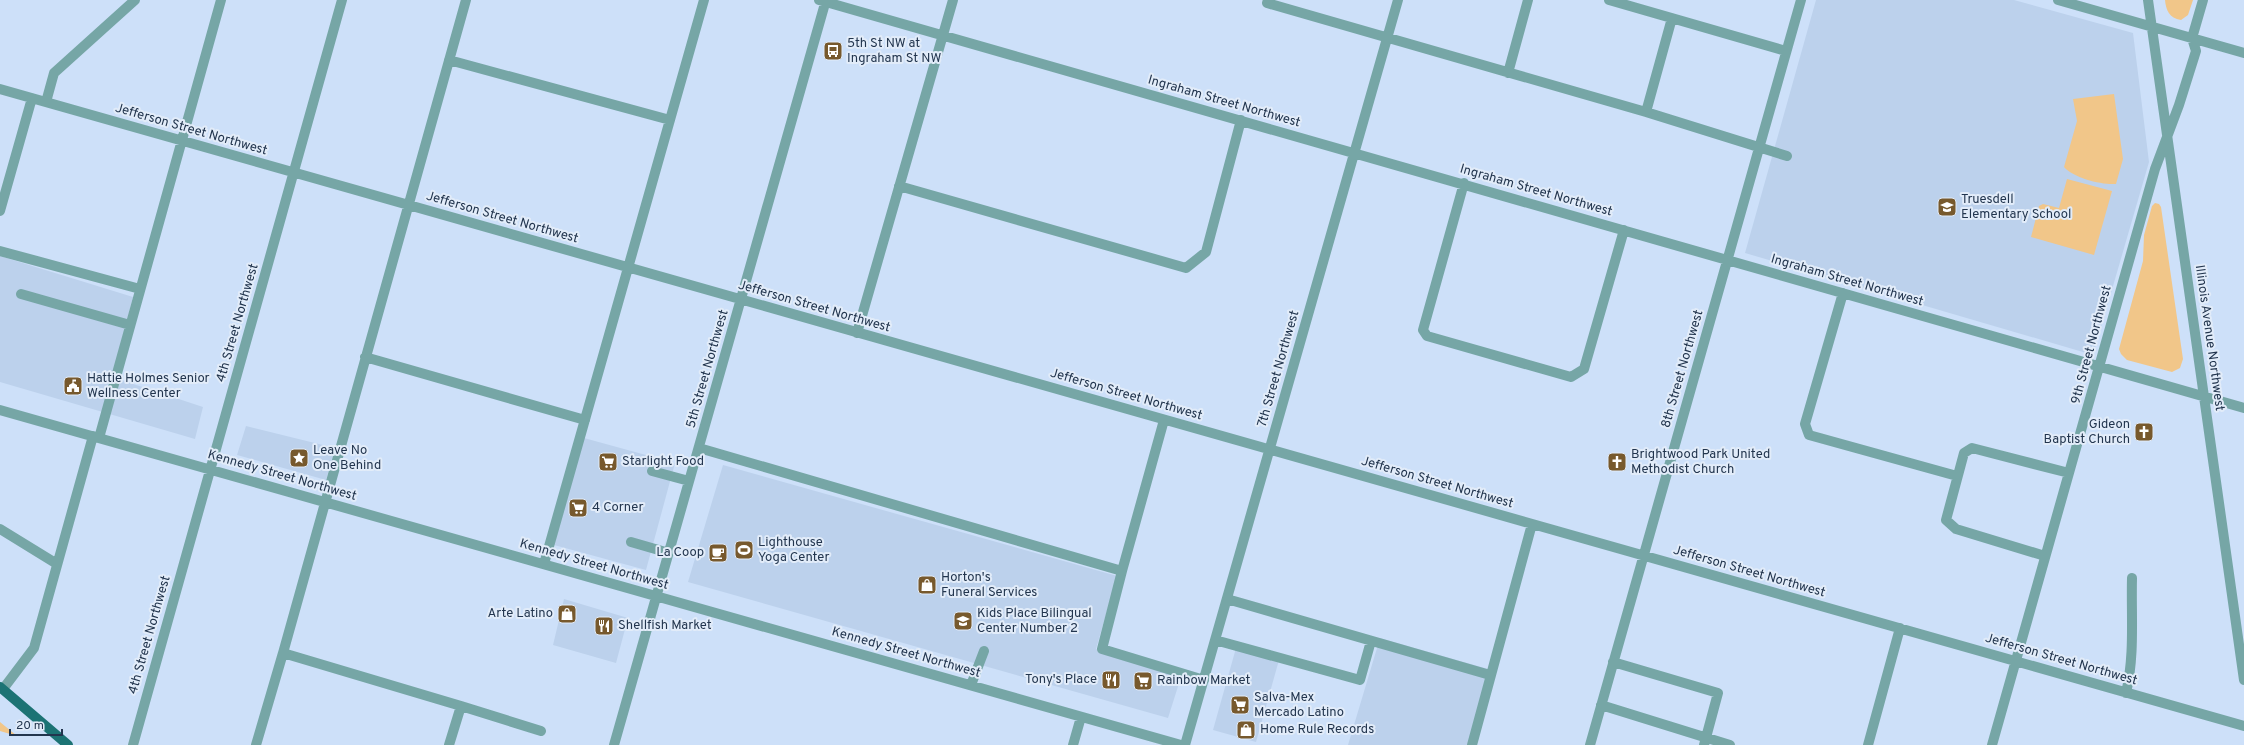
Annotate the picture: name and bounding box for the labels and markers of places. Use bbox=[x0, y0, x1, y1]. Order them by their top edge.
place label: 5th St NW at Ingraham St NW bbox=[847, 36, 941, 67]
bus stop icon: 5th St NW at Ingraham St NW bbox=[822, 40, 844, 62]
place label: Truesdell Elementary School bbox=[1961, 192, 2071, 223]
school or university icon: Truesdell Elementary School bbox=[1936, 196, 1958, 218]
place label: Hattie Holmes Senior Wellness Center bbox=[87, 371, 210, 402]
public building icon: Hattie Holmes Senior Wellness Center bbox=[62, 375, 84, 397]
place label: Gideon Baptist Church bbox=[2044, 417, 2130, 448]
church icon: Gideon Baptist Church bbox=[2133, 421, 2155, 443]
place label: Leave No One Behind bbox=[313, 443, 381, 474]
place icon: Leave No One Behind bbox=[288, 447, 310, 469]
place label: Brightwood Park United Methodist Church bbox=[1631, 447, 1770, 478]
supermarket icon: Starlight Food bbox=[597, 451, 619, 473]
church icon: Brightwood Park United Methodist Church bbox=[1606, 451, 1628, 473]
place label: Starlight Food bbox=[622, 454, 704, 470]
supermarket icon: 4 Corner bbox=[567, 497, 589, 519]
place label: 4 Corner bbox=[592, 500, 643, 516]
place label: Lighthouse Yoga Center bbox=[758, 535, 830, 566]
sports icon: Lighthouse Yoga Center bbox=[733, 539, 755, 561]
cafe icon: La Coop bbox=[707, 542, 729, 564]
place label: La Coop bbox=[656, 545, 704, 561]
place label: Horton's Funeral Services bbox=[941, 570, 1037, 601]
shop icon: Horton's Funeral Services bbox=[916, 574, 938, 596]
shop icon: Arte Latino bbox=[556, 603, 578, 625]
place label: Arte Latino bbox=[487, 606, 553, 622]
place label: Kids Place Bilingual Center Number 2 bbox=[977, 606, 1092, 637]
school or university icon: Kids Place Bilingual Center Number 2 bbox=[952, 610, 974, 632]
restaurant icon: Shellfish Market bbox=[593, 615, 615, 637]
place label: Shellfish Market bbox=[618, 618, 712, 634]
restaurant icon: Tony's Place bbox=[1100, 669, 1122, 691]
supermarket icon: Rainbow Market bbox=[1132, 670, 1154, 692]
place label: Tony's Place bbox=[1025, 672, 1097, 688]
place label: Rainbow Market bbox=[1157, 673, 1250, 689]
place label: Salva-Mex Mercado Latino bbox=[1254, 690, 1344, 721]
supermarket icon: Salva-Mex Mercado Latino bbox=[1229, 694, 1251, 716]
shop icon: Home Rule Records bbox=[1235, 719, 1257, 741]
place label: Home Rule Records bbox=[1260, 722, 1374, 738]

